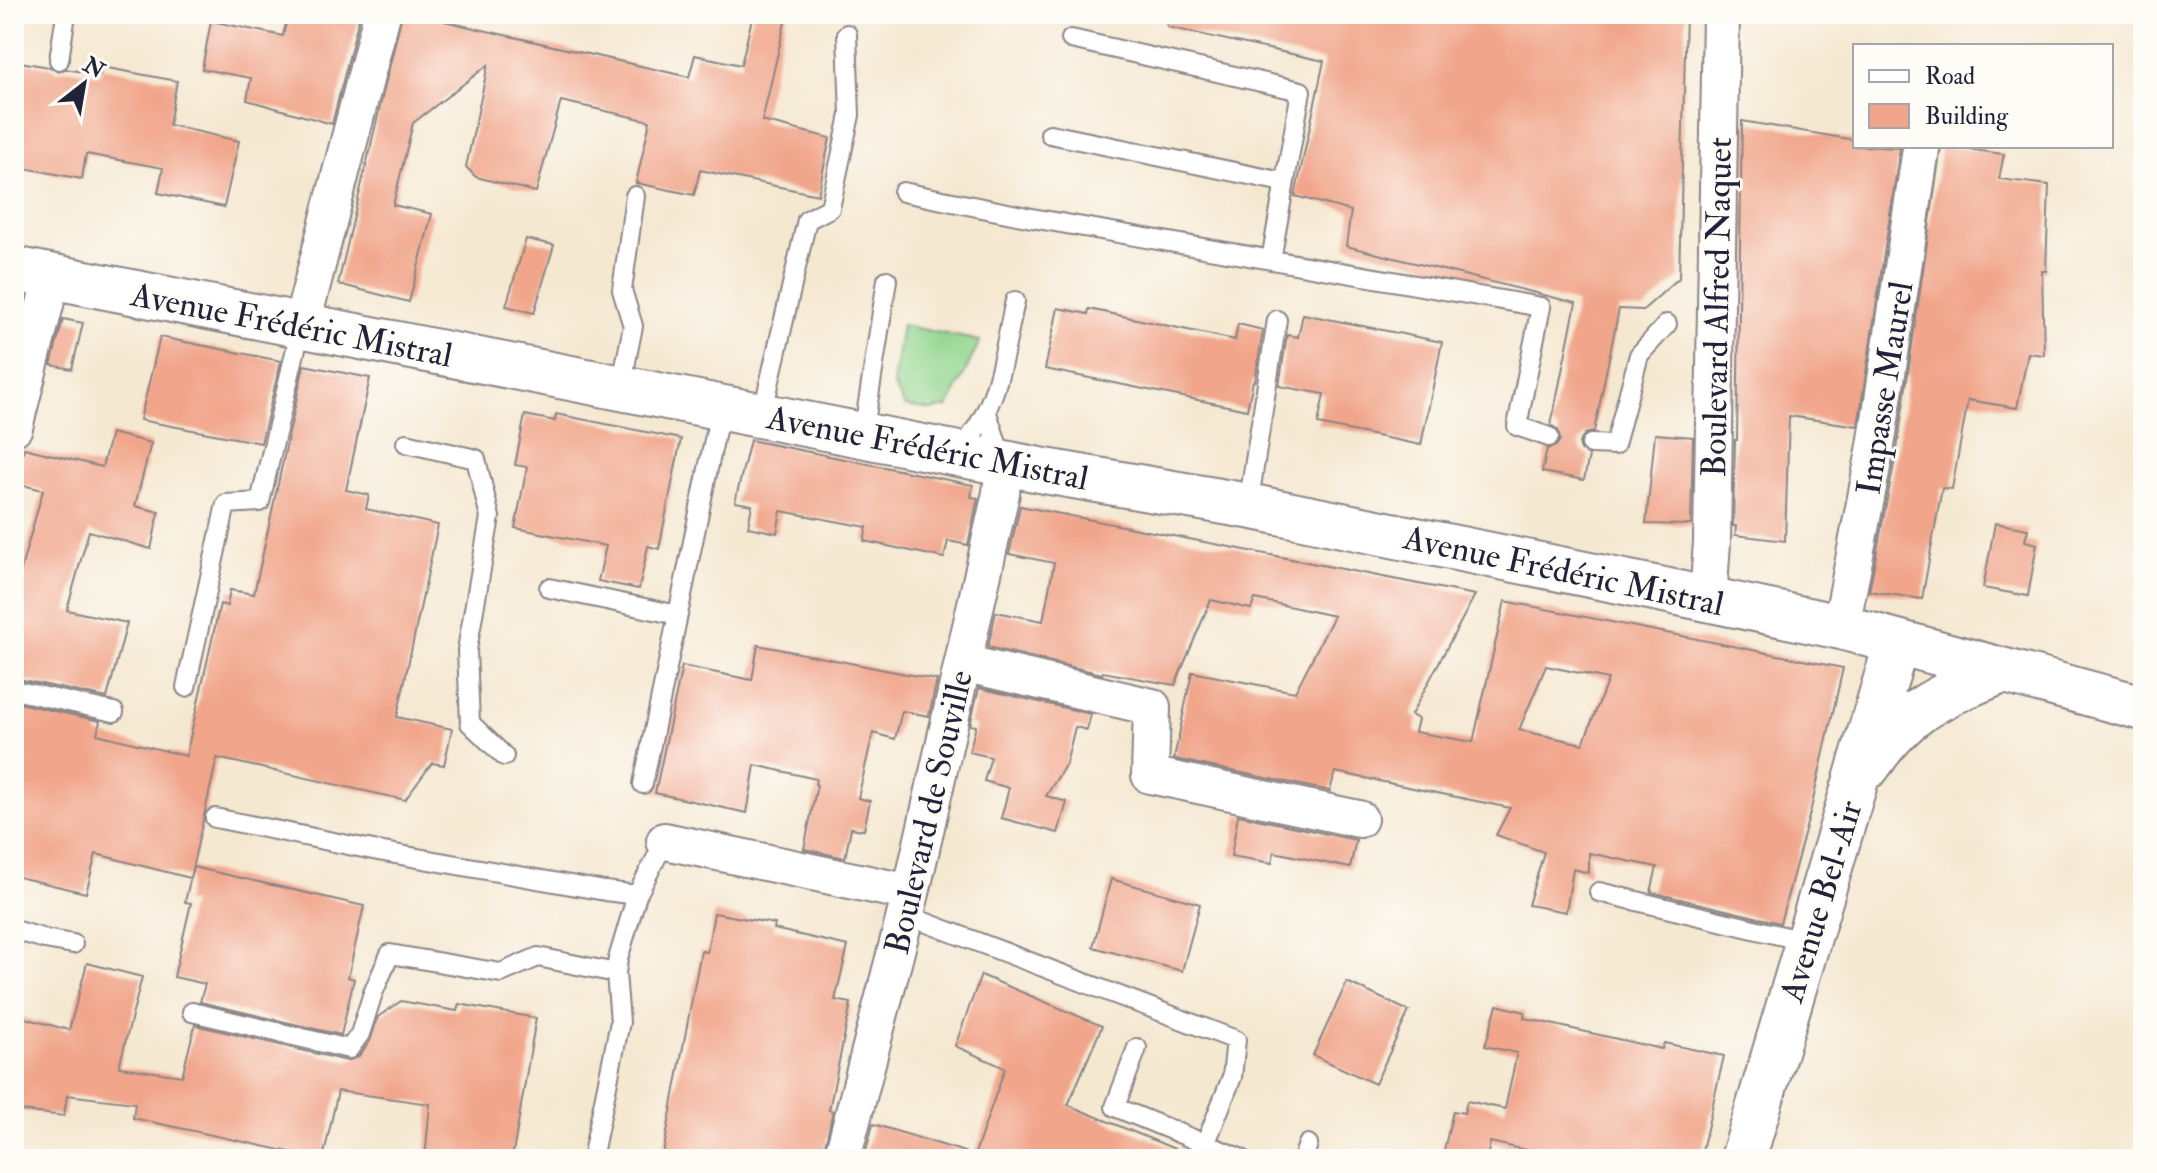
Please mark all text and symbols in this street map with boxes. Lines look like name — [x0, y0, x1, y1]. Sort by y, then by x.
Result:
north arrow — [44, 44, 124, 124]
legend — [1853, 44, 2113, 148]
text: N — [77, 50, 110, 85]
text: Road — [1925, 61, 1975, 92]
text: Building — [1925, 101, 2009, 132]
street label: Boulevard Alfred Naquet — [1693, 137, 1742, 477]
street label: Avenue Frédéric Mistral — [127, 273, 456, 378]
street label: Impasse Maurel — [1847, 278, 1924, 498]
street label: Avenue Frédéric Mistral — [763, 396, 1092, 501]
street label: Avenue Frédéric Mistral — [1399, 516, 1728, 626]
street label: Boulevard de Souville — [876, 666, 983, 958]
street label: Avenue Bel-Air — [1770, 795, 1873, 1008]

